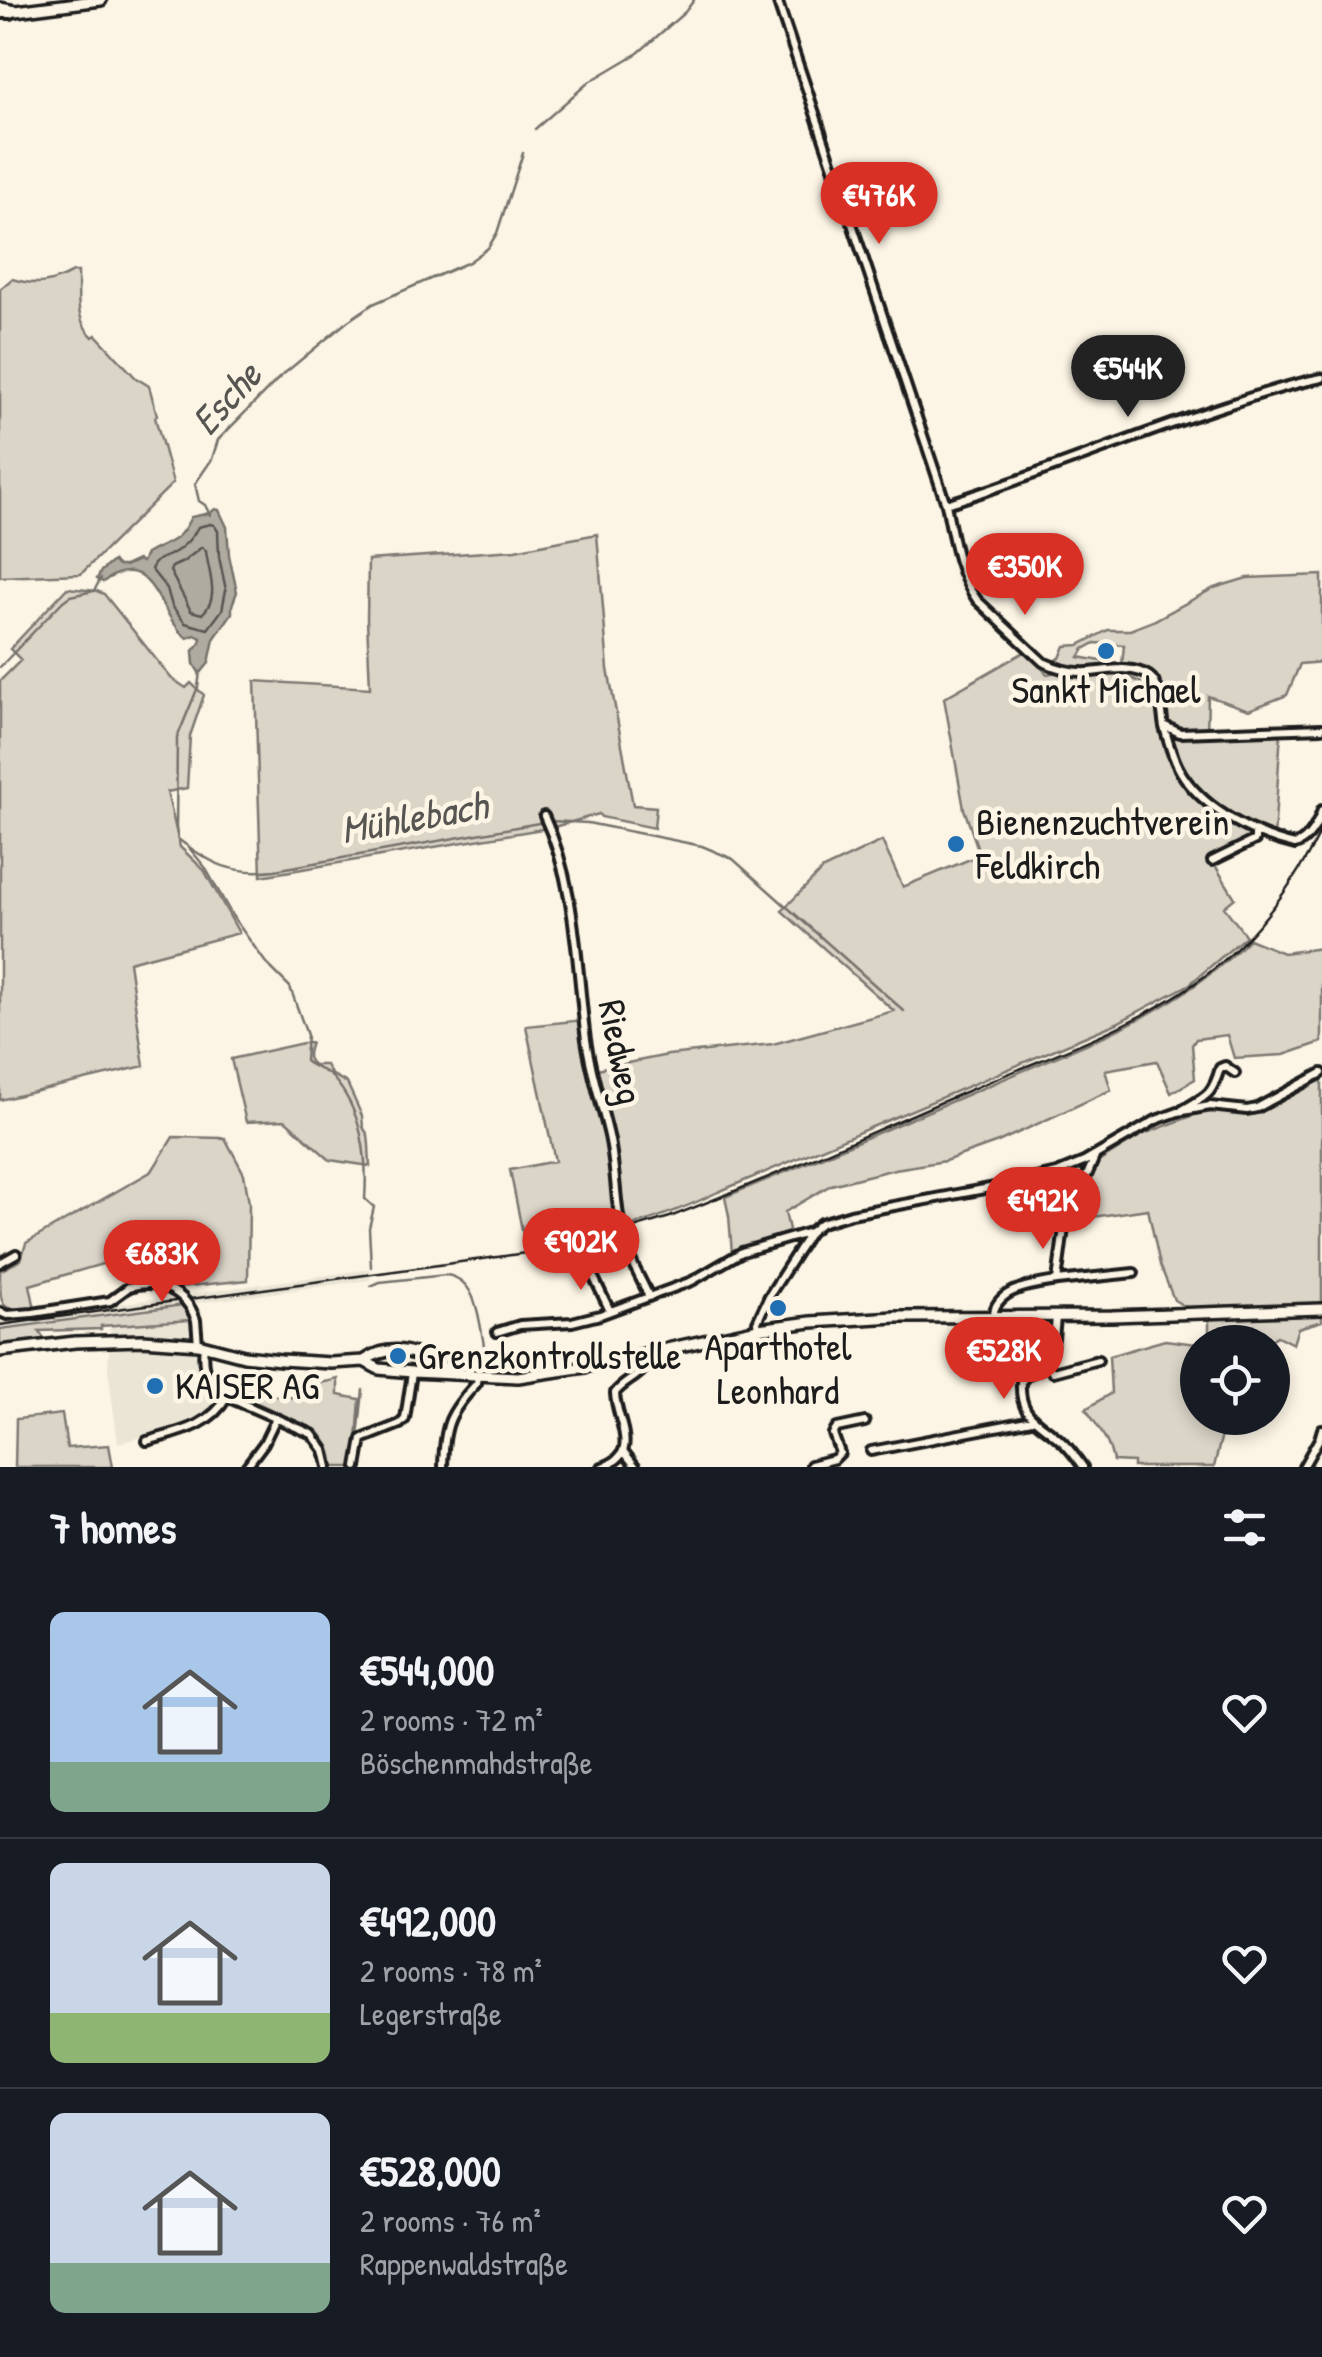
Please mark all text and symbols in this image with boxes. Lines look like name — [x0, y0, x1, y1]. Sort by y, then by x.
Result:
pin: €476K — [809, 162, 949, 247]
text: €476K — [843, 173, 915, 216]
pin: €544K — [1058, 335, 1198, 420]
text: €544K — [1093, 346, 1163, 389]
water label: Esche — [178, 348, 274, 446]
pin: €350K — [955, 533, 1095, 618]
text: €350K — [988, 544, 1062, 587]
marker: Sankt Michael — [1095, 640, 1117, 662]
place label: Sankt Michael — [1011, 663, 1201, 715]
water label: Mühlebach — [336, 776, 493, 855]
place label: Bienenzuchtverein Feldkirch — [975, 795, 1229, 891]
marker: Bienenzuchtverein Feldkirch — [945, 833, 967, 855]
street label: Riedweg — [586, 995, 658, 1108]
pin: €492K — [973, 1167, 1113, 1252]
text: €492K — [1008, 1178, 1078, 1221]
pin: €902K — [511, 1208, 651, 1293]
text: €902K — [544, 1219, 618, 1262]
pin: €683K — [92, 1220, 232, 1305]
text: €683K — [125, 1231, 199, 1274]
marker: Aparthotel Leonhard — [767, 1297, 789, 1319]
pin: €528K — [934, 1317, 1074, 1402]
place label: Aparthotel Leonhard — [705, 1320, 852, 1416]
map controls — [1180, 1325, 1290, 1435]
button: locate — [1180, 1325, 1290, 1435]
text: €528K — [967, 1328, 1041, 1371]
place label: Grenzkontrollstelle — [418, 1329, 681, 1381]
marker: Grenzkontrollstelle — [387, 1345, 409, 1367]
place label: KAISER AG — [175, 1359, 320, 1411]
marker: KAISER AG — [144, 1375, 166, 1397]
text: 7 homes — [50, 1499, 176, 1556]
icon: filters — [1217, 1500, 1272, 1555]
text: €544,000 — [360, 1641, 494, 1698]
icon: home — [130, 1652, 250, 1772]
icon: heart — [1217, 1685, 1272, 1740]
text: 2 rooms · 72 m² — [360, 1698, 543, 1741]
text: Böschenmahdstraße — [360, 1741, 593, 1784]
text: €492,000 — [360, 1892, 496, 1949]
icon: home — [130, 1903, 250, 2023]
icon: heart — [1217, 1936, 1272, 1991]
text: 2 rooms · 78 m² — [360, 1949, 542, 1992]
text: Legerstraße — [360, 1992, 502, 2035]
text: €528,000 — [360, 2142, 501, 2199]
icon: home — [130, 2153, 250, 2273]
icon: heart — [1217, 2186, 1272, 2241]
text: 2 rooms · 76 m² — [360, 2199, 541, 2242]
text: Rappenwaldstraße — [360, 2242, 568, 2285]

